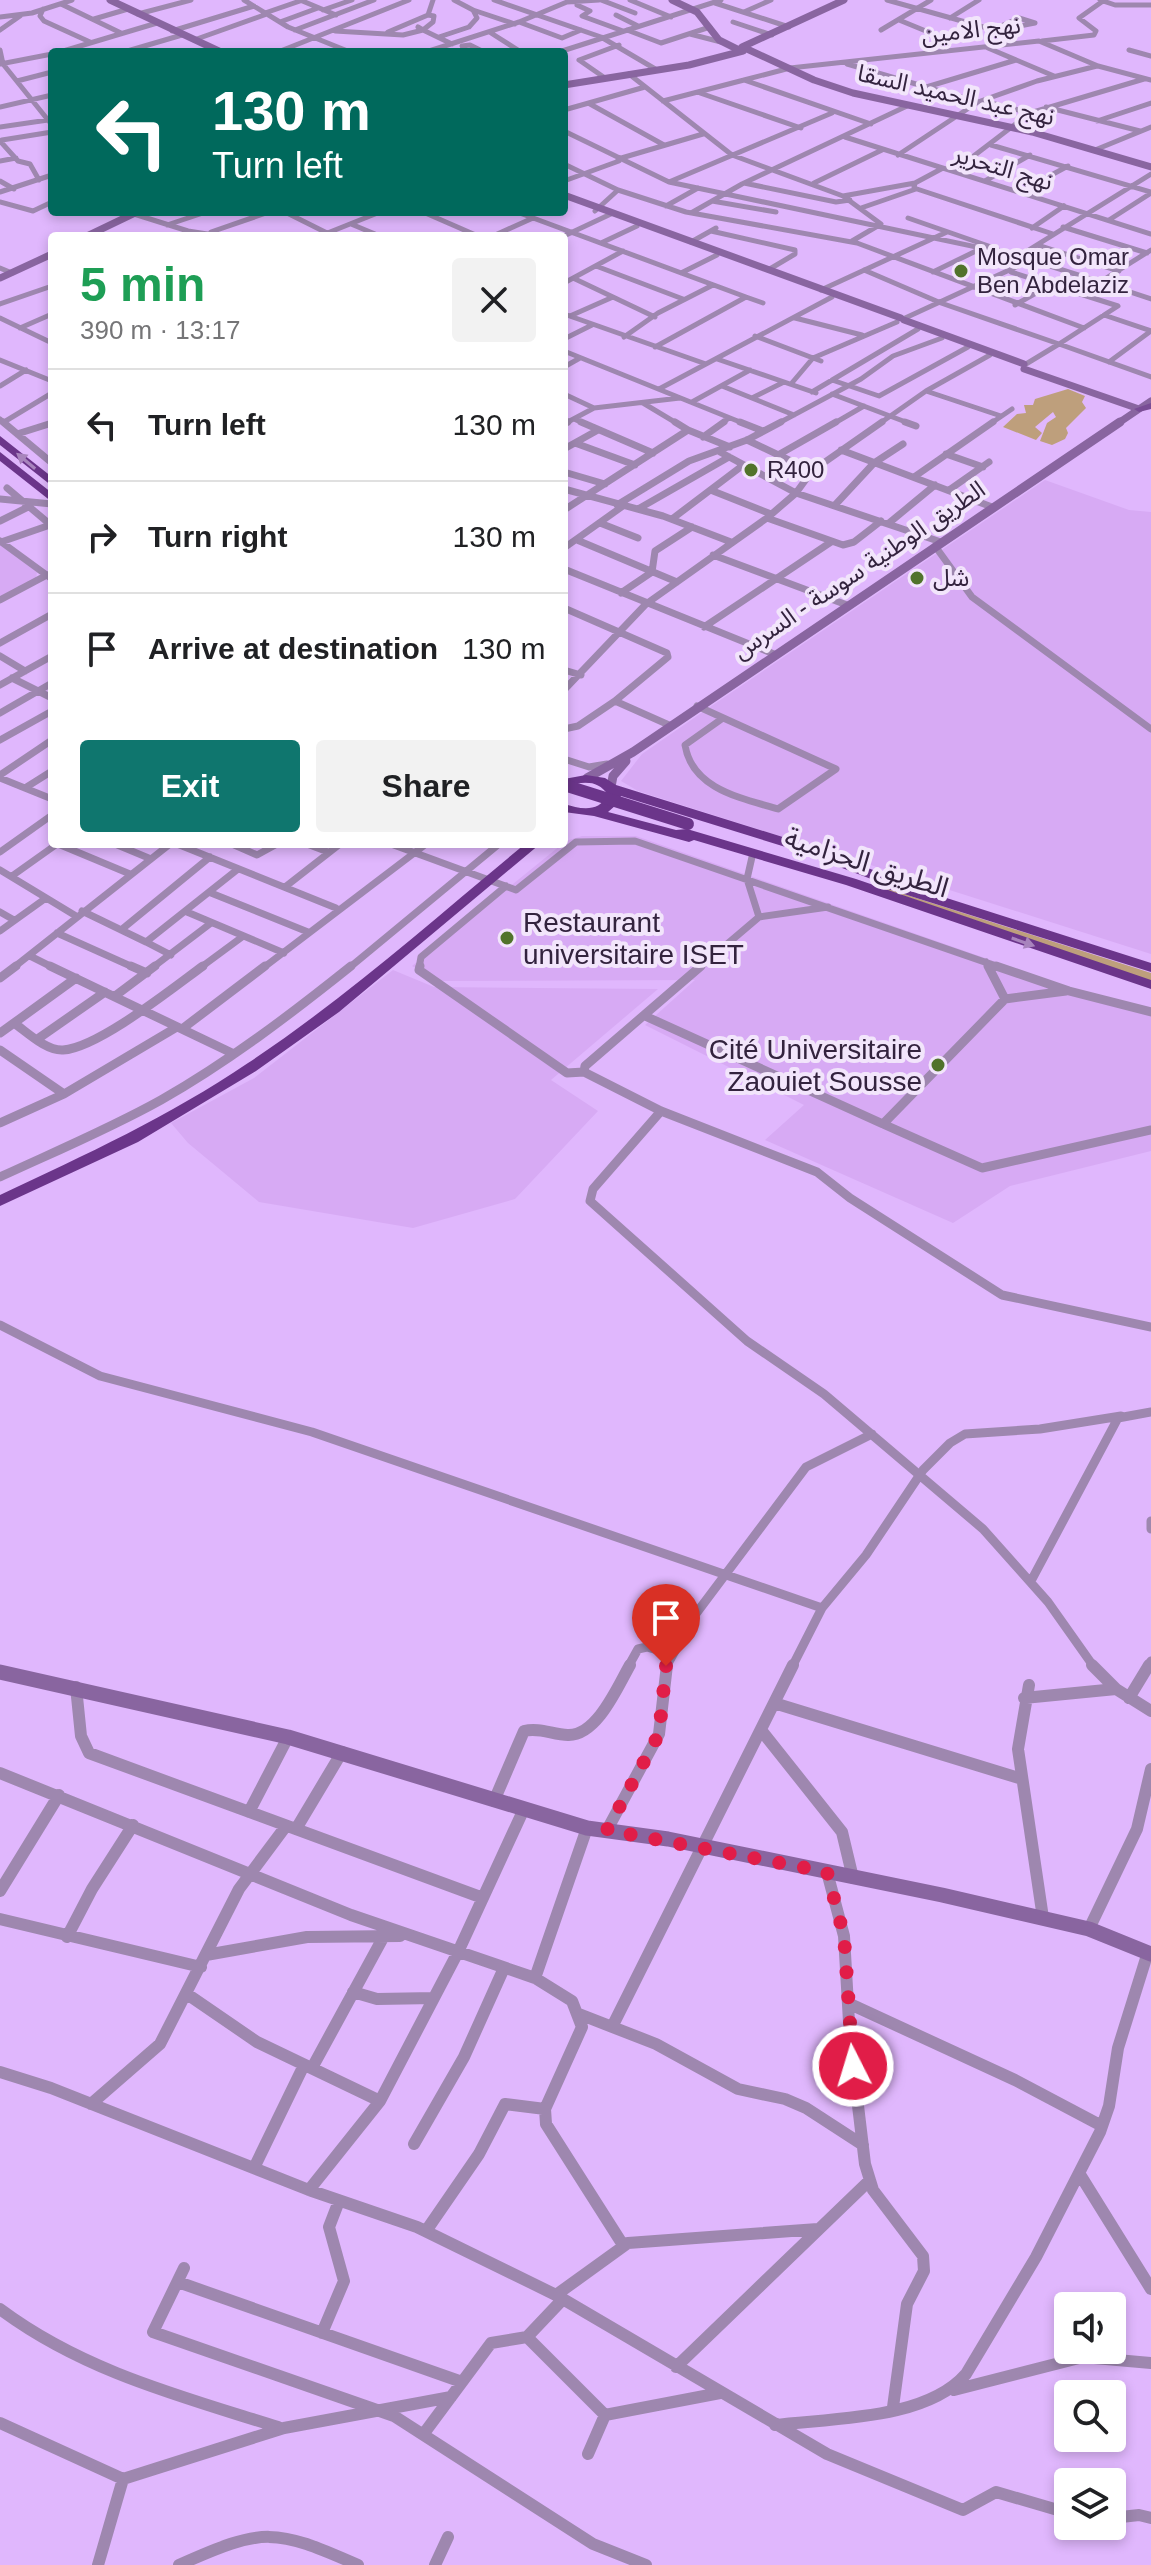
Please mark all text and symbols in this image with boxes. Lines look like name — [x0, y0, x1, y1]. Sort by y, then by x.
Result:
street label: نهج الامين — [920, 11, 1022, 52]
street label: نهج عبد الحميد السقا — [854, 59, 1057, 134]
text: 130 m — [212, 79, 371, 142]
icon: left — [80, 80, 184, 184]
street label: نهج التحرير — [948, 139, 1056, 199]
text: Turn left — [212, 145, 343, 186]
place label: Mosque Omar Ben Abdelaziz — [977, 243, 1129, 298]
text: 5 min — [80, 258, 205, 311]
button: close — [452, 258, 536, 342]
marker: Mosque Omar Ben Abdelaziz — [952, 262, 970, 280]
text: 390 m · 13:17 — [80, 315, 240, 345]
icon: left — [80, 403, 124, 447]
text: Turn left — [148, 408, 266, 441]
text: 130 m — [453, 408, 536, 441]
one-way arrow — [16, 453, 36, 470]
place label: R400 — [767, 456, 824, 483]
marker: R400 — [742, 461, 760, 479]
street label: الطريق الوطنية سوسة - السرس — [728, 475, 991, 666]
icon: right — [80, 515, 124, 559]
text: Turn right — [148, 520, 287, 553]
text: 130 m — [453, 520, 536, 553]
place label: شل — [933, 564, 969, 591]
marker: شل — [908, 569, 926, 587]
icon: arrive — [80, 627, 124, 671]
text: Arrive at destination — [148, 632, 438, 665]
text: 130 m — [462, 632, 545, 665]
button: Exit — [80, 740, 300, 832]
button: Share — [316, 740, 536, 832]
street label: الطريق الحزامية — [780, 821, 953, 905]
place label: Restaurant universitaire ISET — [523, 907, 744, 970]
marker: Restaurant universitaire ISET — [498, 929, 516, 947]
one-way arrow — [1011, 936, 1035, 948]
place label: Cité Universitaire Zaouiet Sousse — [709, 1034, 922, 1097]
marker: Cité Universitaire Zaouiet Sousse — [929, 1056, 947, 1074]
pin — [632, 1584, 700, 1666]
icon: arrive — [644, 1596, 688, 1640]
position arrow — [811, 2024, 895, 2108]
map controls — [1054, 2292, 1126, 2540]
button: sound — [1054, 2292, 1126, 2364]
button: search — [1054, 2380, 1126, 2452]
button: layers — [1054, 2468, 1126, 2540]

